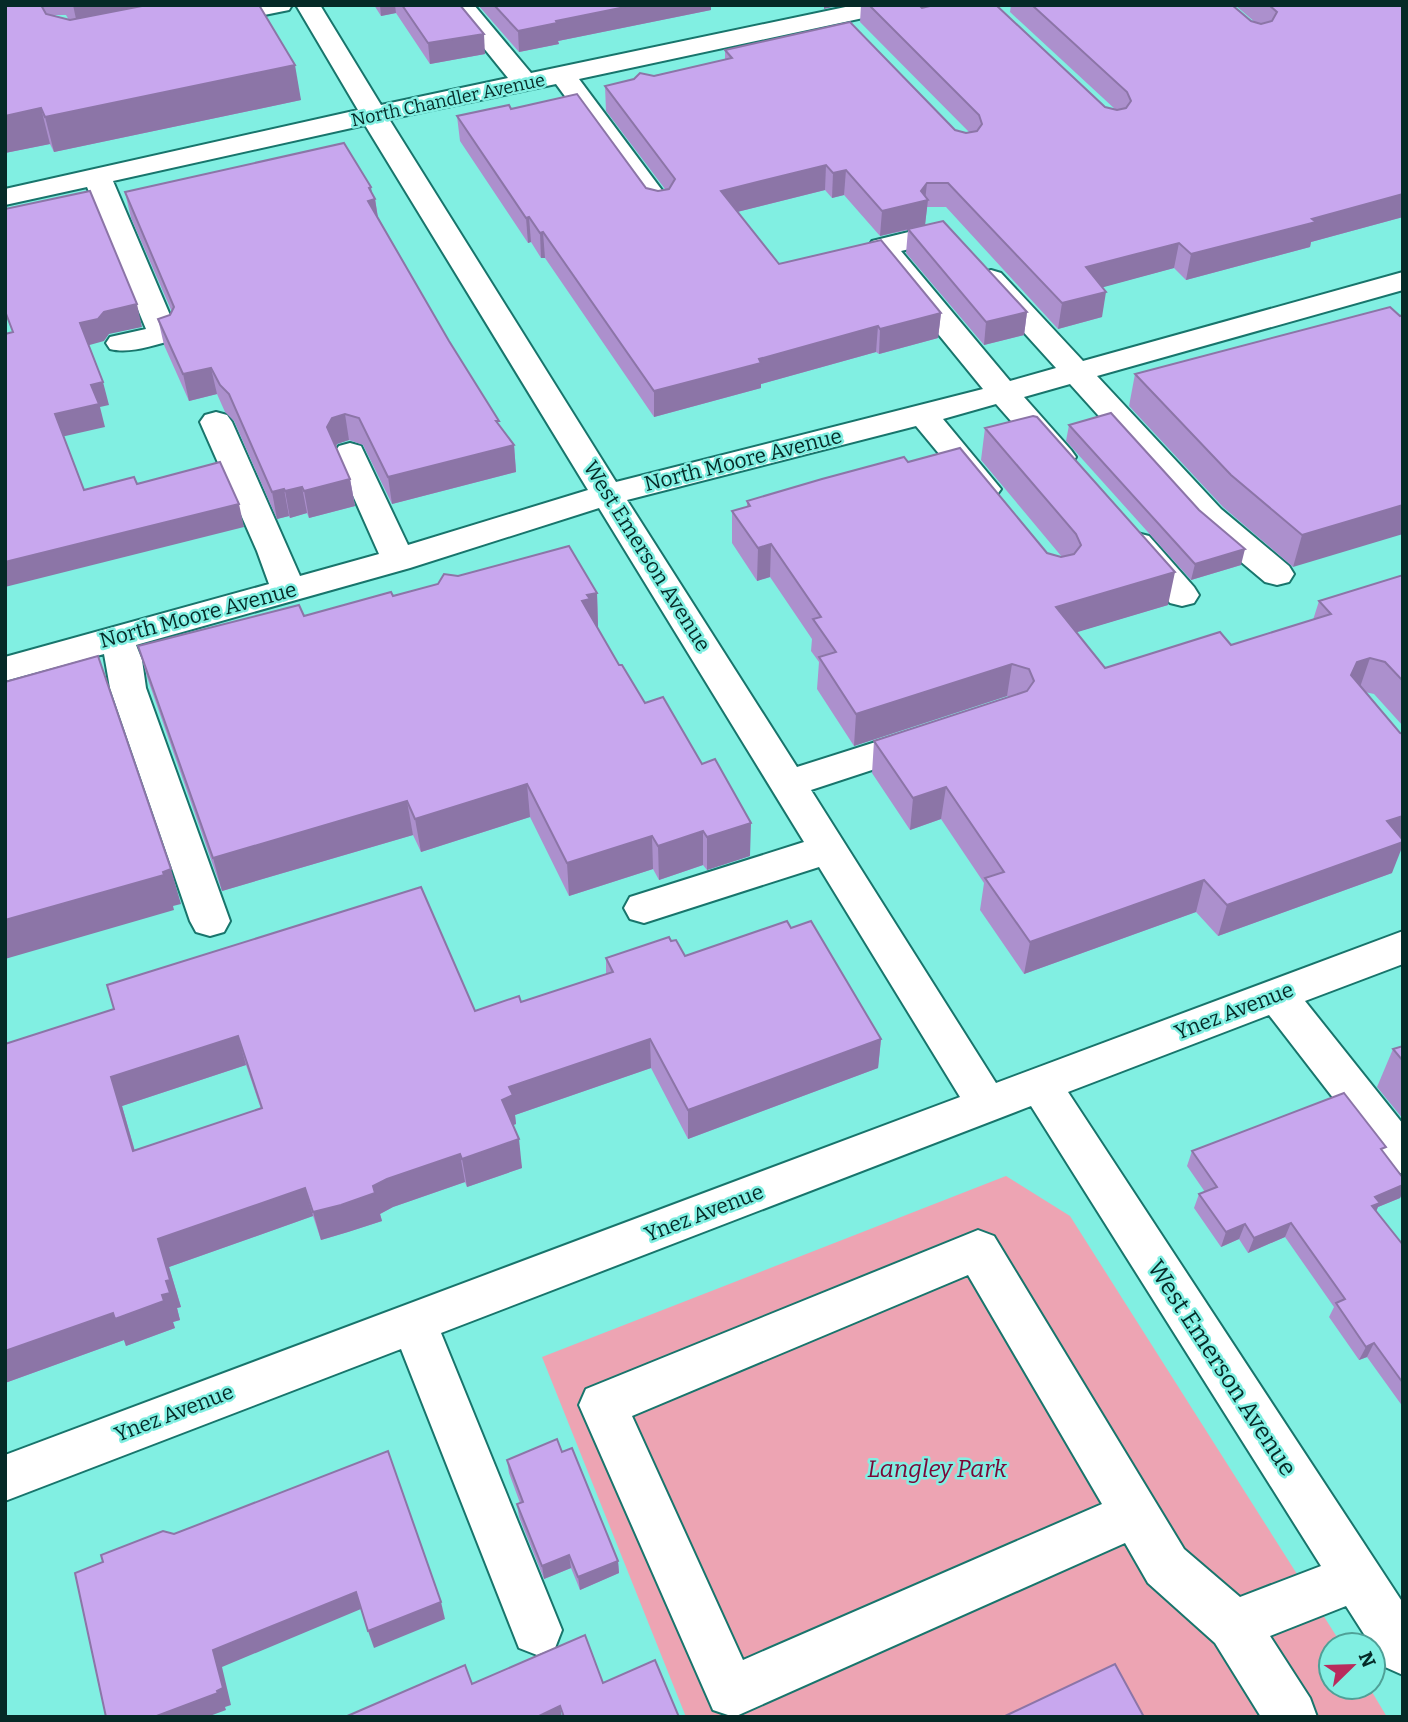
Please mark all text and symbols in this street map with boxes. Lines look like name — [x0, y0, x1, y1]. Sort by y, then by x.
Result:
street label: North Chandler Avenue — [349, 69, 547, 131]
street label: North Moore Avenue — [641, 423, 845, 497]
street label: West Emerson Avenue — [578, 456, 716, 656]
street label: North Moore Avenue — [97, 576, 299, 654]
street label: Ynez Avenue — [1171, 976, 1297, 1046]
street label: Ynez Avenue — [641, 1178, 767, 1248]
street label: West Emerson Avenue — [1142, 1255, 1302, 1481]
street label: Ynez Avenue — [111, 1378, 237, 1448]
park label: Langley Park — [867, 1455, 1008, 1483]
north arrow — [1317, 1631, 1387, 1701]
text: N — [1354, 1648, 1381, 1671]

